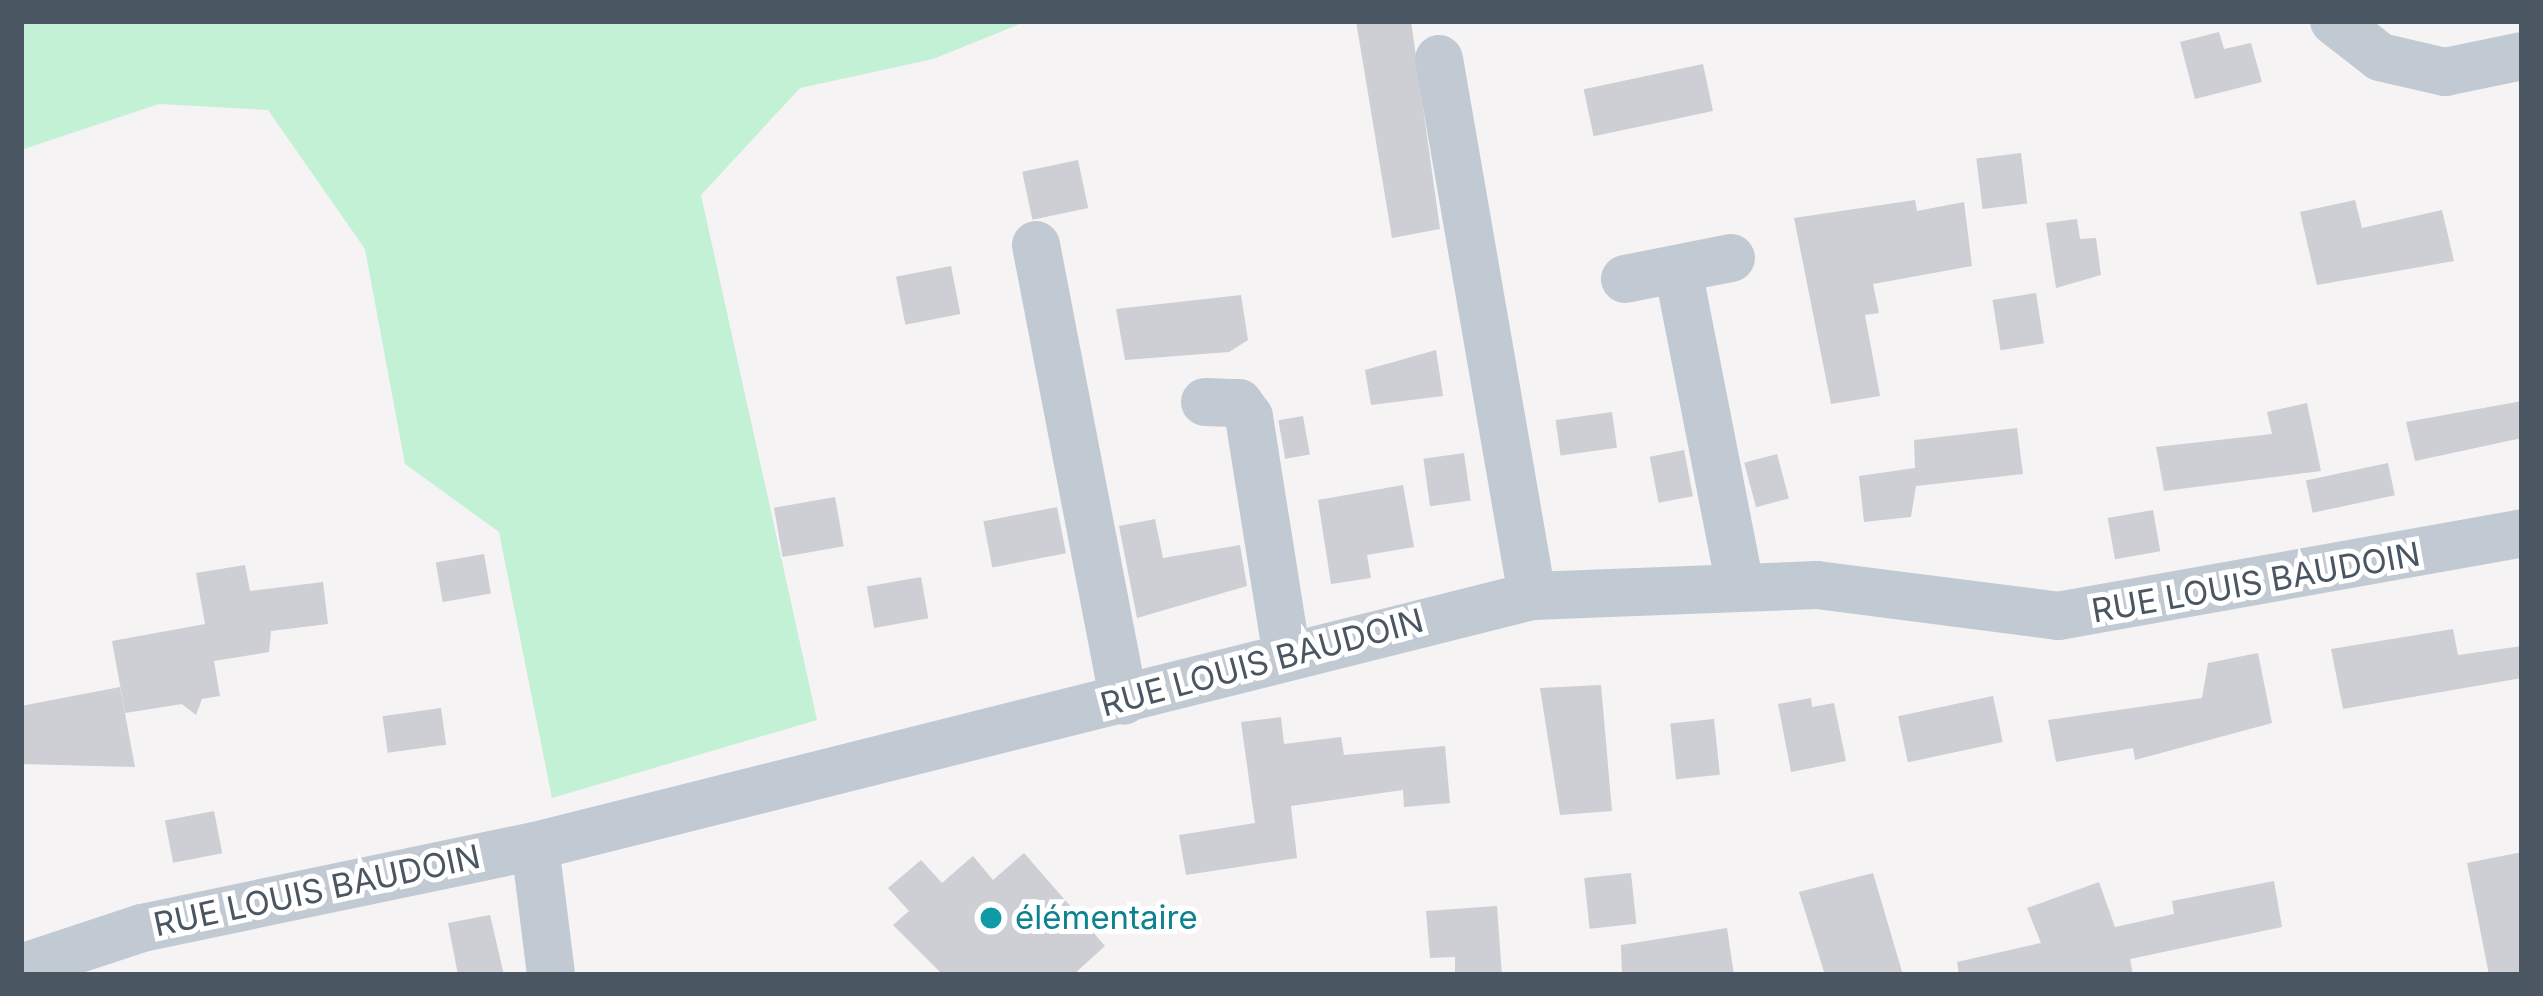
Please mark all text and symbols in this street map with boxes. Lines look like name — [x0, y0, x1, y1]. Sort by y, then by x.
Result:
street label: RUE LOUIS BAUDOIN — [2089, 535, 2423, 631]
street label: RUE LOUIS BAUDOIN — [1096, 601, 1428, 725]
street label: RUE LOUIS BAUDOIN — [150, 837, 484, 945]
place label: élémentaire — [1015, 898, 1198, 938]
marker: élémentaire — [978, 905, 1004, 931]

